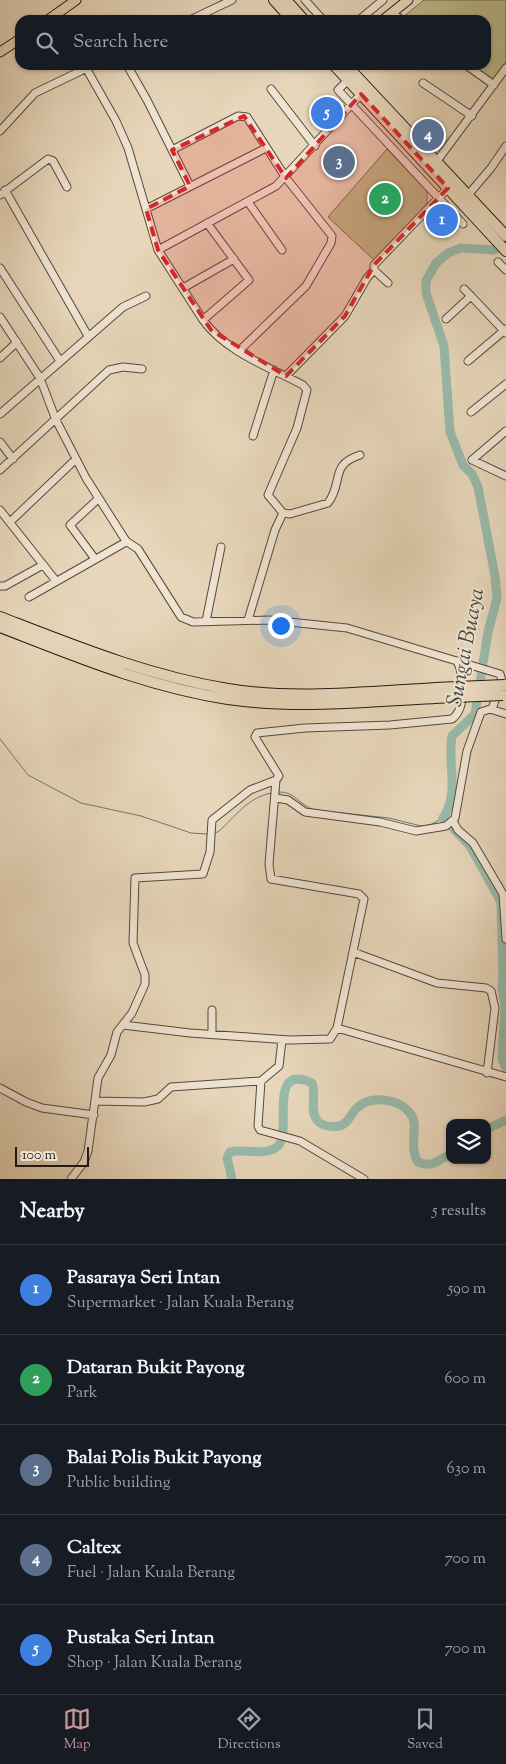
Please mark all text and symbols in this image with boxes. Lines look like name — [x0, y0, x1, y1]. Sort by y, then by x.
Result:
search box — [15, 15, 491, 70]
icon: search — [33, 29, 61, 57]
text: Search here — [73, 29, 168, 56]
pin: 5 — [311, 94, 343, 132]
pin: 4 — [412, 116, 444, 154]
pin: 3 — [323, 143, 355, 181]
pin: 2 — [369, 180, 401, 218]
pin: 1 — [426, 201, 458, 239]
water label: Sungai Buaya — [440, 585, 494, 710]
your location — [268, 613, 294, 639]
map controls — [446, 1119, 491, 1164]
button: layers — [446, 1119, 491, 1164]
scale bar — [15, 1144, 89, 1167]
text: 100 m — [22, 1146, 56, 1166]
text: Nearby — [20, 1197, 85, 1227]
text: 5 results — [432, 1200, 486, 1223]
text: Pasaraya Seri Intan — [67, 1265, 221, 1292]
text: 1 — [33, 1278, 39, 1301]
text: 590 m — [448, 1278, 486, 1301]
text: Supermarket · Jalan Kuala Berang — [67, 1292, 294, 1315]
text: Dataran Bukit Payong — [67, 1355, 245, 1382]
text: 2 — [32, 1368, 40, 1391]
text: 600 m — [444, 1368, 486, 1391]
text: Park — [67, 1382, 98, 1405]
text: Balai Polis Bukit Payong — [67, 1445, 262, 1472]
text: 3 — [33, 1458, 39, 1481]
text: 630 m — [447, 1458, 486, 1481]
text: Public building — [67, 1472, 171, 1495]
text: Caltex — [67, 1535, 122, 1562]
text: 4 — [32, 1548, 40, 1571]
text: 700 m — [445, 1548, 486, 1571]
text: Fuel · Jalan Kuala Berang — [67, 1562, 235, 1585]
text: Pustaka Seri Intan — [67, 1625, 215, 1652]
text: 5 — [33, 1638, 39, 1661]
text: 700 m — [445, 1638, 486, 1661]
text: Shop · Jalan Kuala Berang — [67, 1652, 242, 1675]
tab: Map — [63, 1705, 91, 1755]
tab: Directions — [217, 1705, 281, 1755]
tab: Saved — [407, 1705, 443, 1755]

